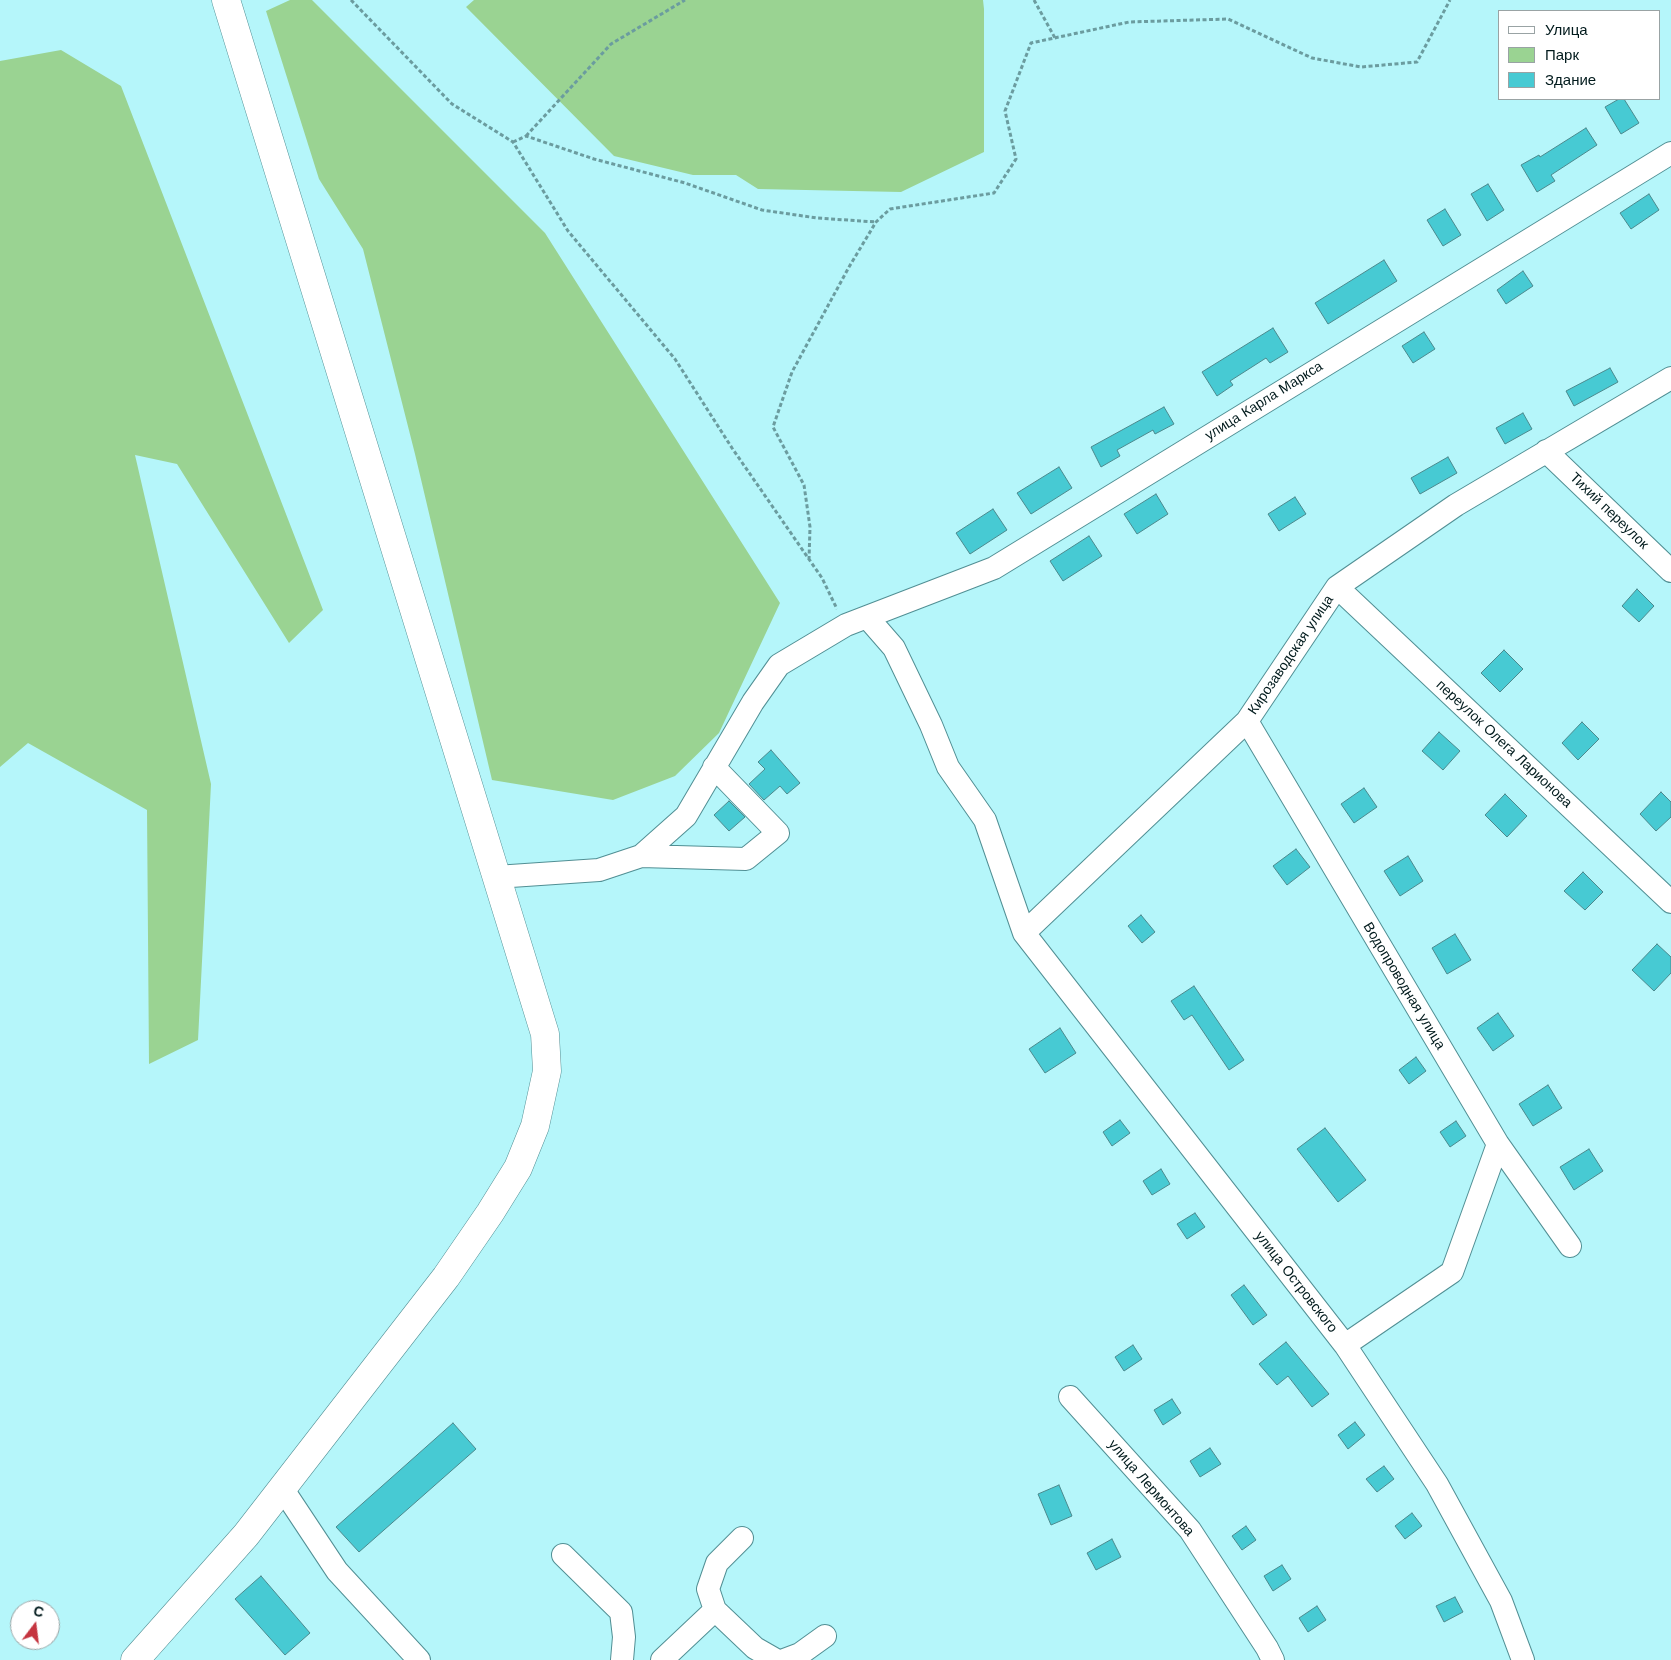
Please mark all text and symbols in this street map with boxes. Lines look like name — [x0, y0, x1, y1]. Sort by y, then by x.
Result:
legend — [1498, 10, 1661, 100]
text: Улица — [1545, 21, 1588, 39]
text: Парк — [1545, 46, 1579, 64]
text: Здание — [1545, 71, 1596, 89]
street label: улица Карла Маркса — [1202, 358, 1326, 444]
street label: Тихий переулок — [1566, 469, 1652, 553]
street label: Кирозаводская улица — [1245, 592, 1337, 718]
street label: переулок Олега Ларионова — [1433, 677, 1575, 811]
street label: Водопроводная улица — [1359, 919, 1449, 1053]
street label: улица Островского — [1251, 1228, 1341, 1336]
street label: улица Лермонтова — [1105, 1436, 1197, 1540]
north arrow — [10, 1600, 60, 1650]
text: С — [32, 1602, 46, 1621]

